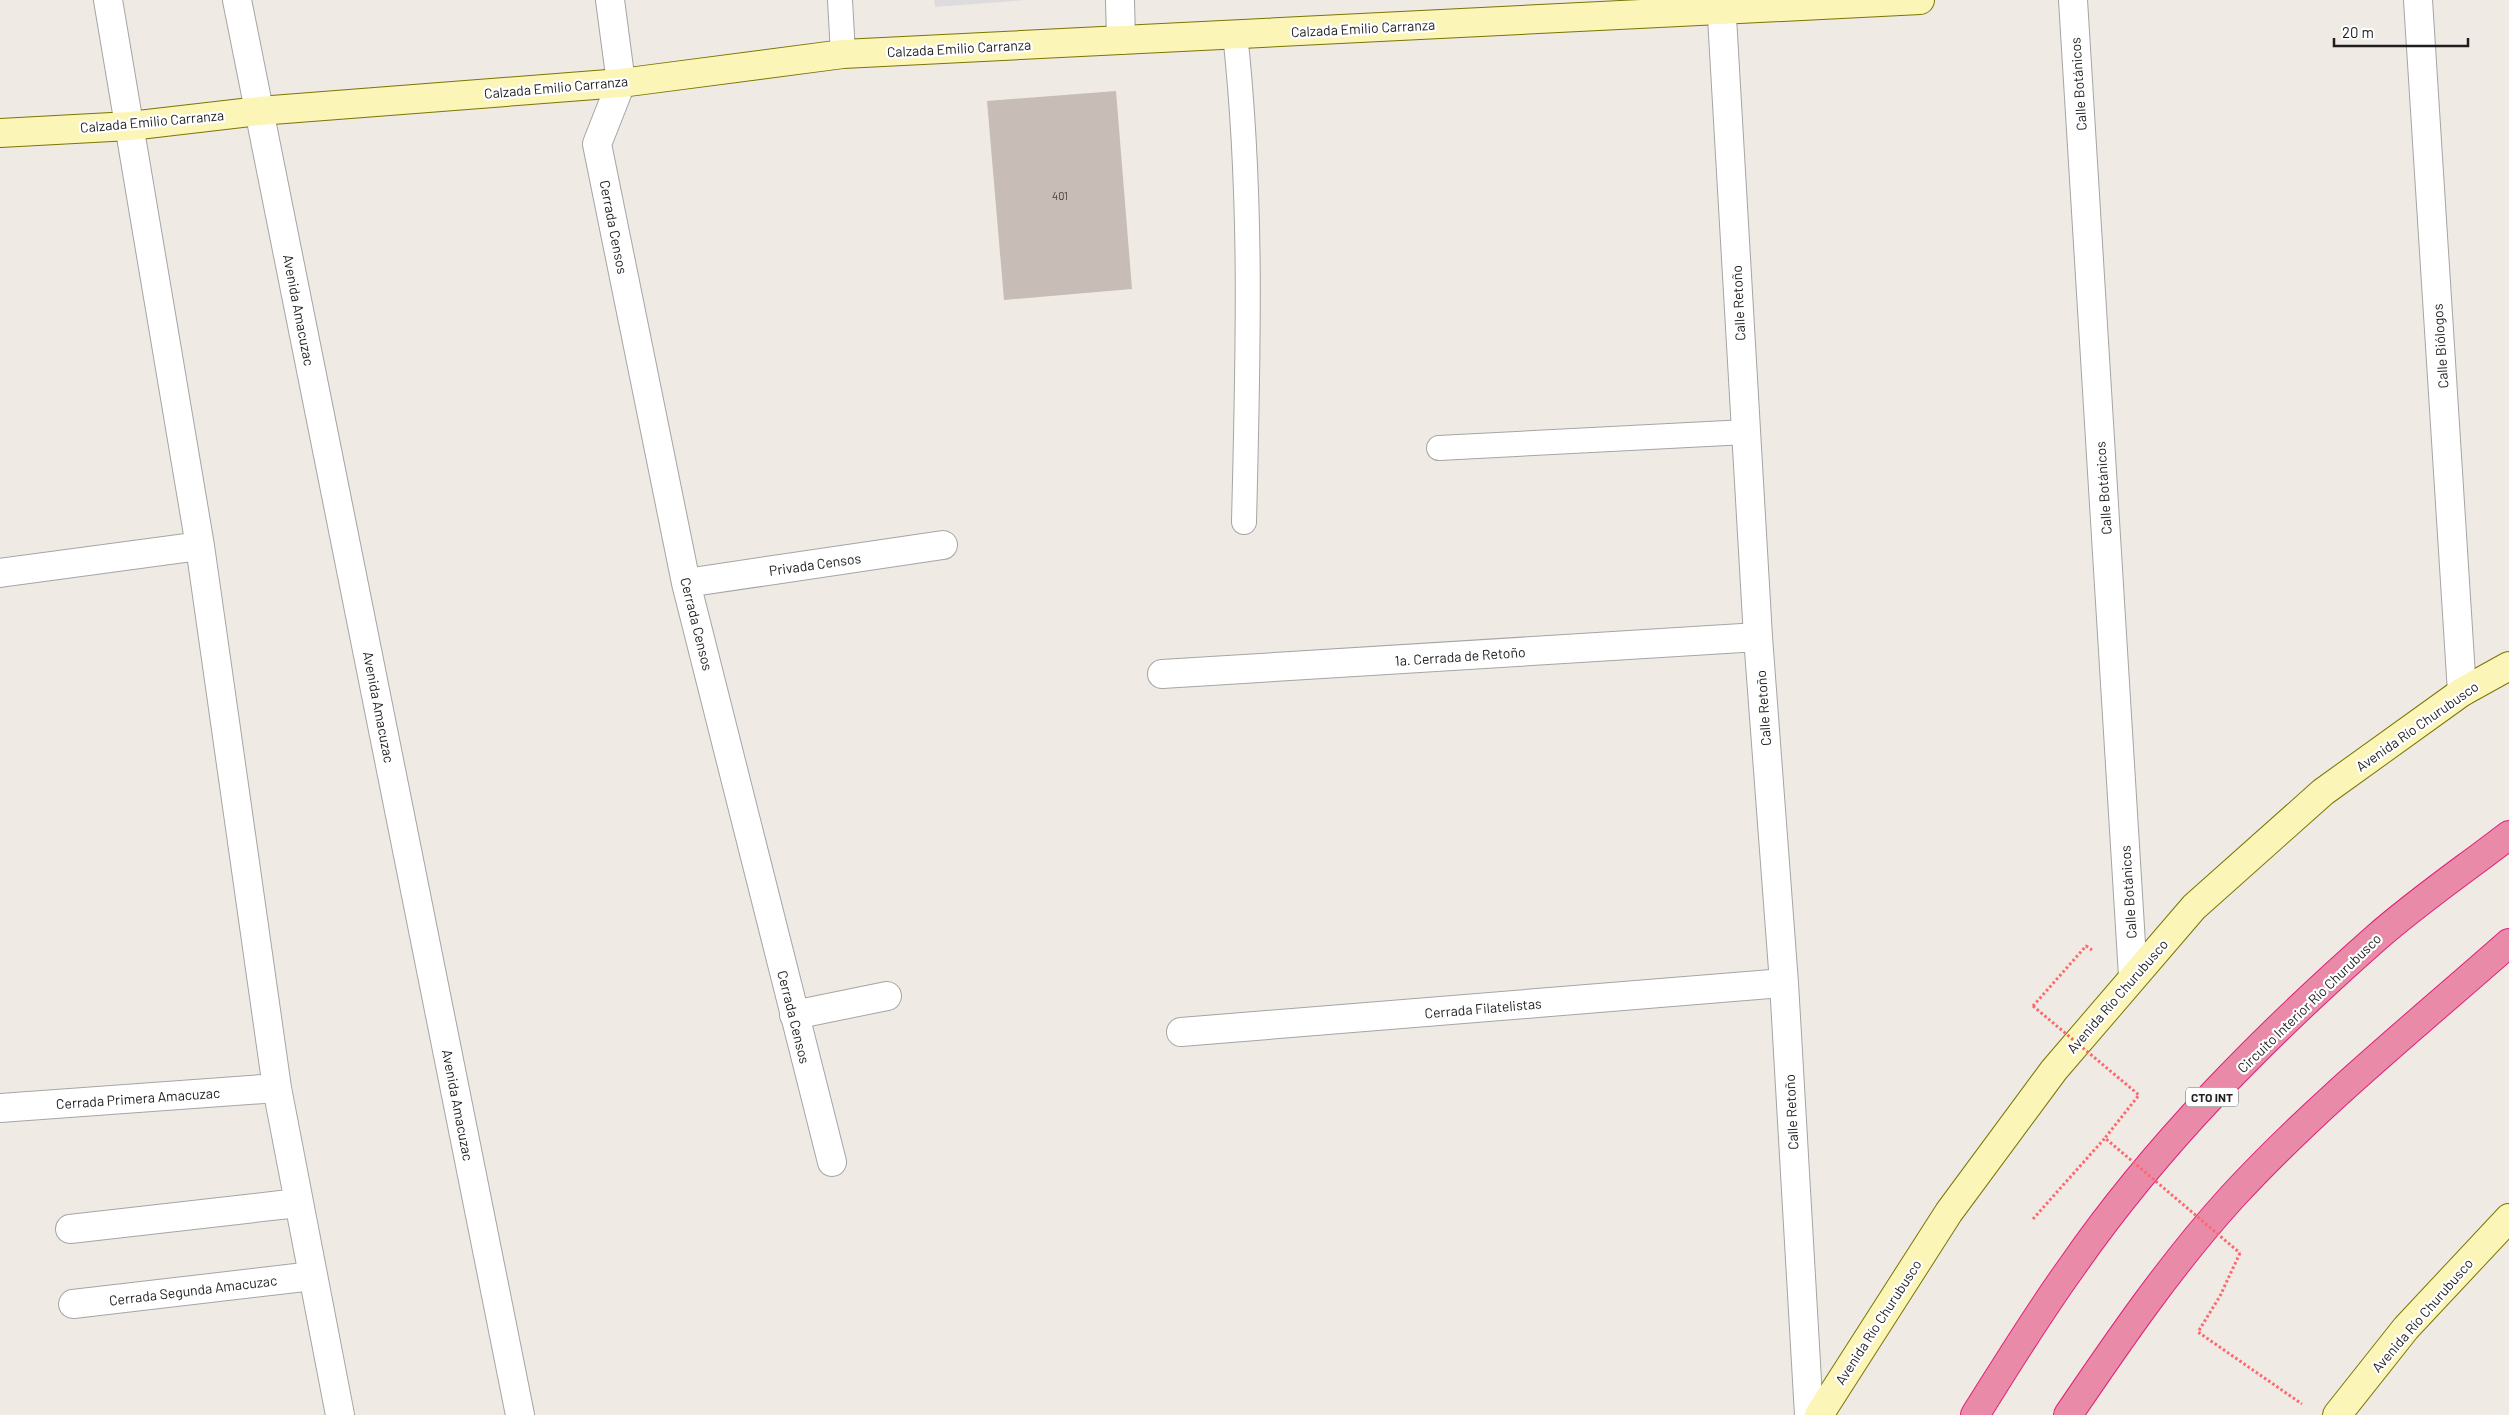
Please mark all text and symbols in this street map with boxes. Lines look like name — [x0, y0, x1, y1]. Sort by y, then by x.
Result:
scale bar — [2334, 15, 2468, 47]
street label: Calzada Emilio Carranza — [1290, 16, 1436, 40]
text: 20 m — [2342, 23, 2374, 41]
street label: Calzada Emilio Carranza — [886, 36, 1032, 60]
street label: Calle Botánicos — [2066, 36, 2090, 131]
street label: Calzada Emilio Carranza — [483, 72, 629, 102]
street label: Calzada Emilio Carranza — [79, 106, 225, 136]
street label: Cerrada Censos — [597, 179, 632, 276]
house number: 401 — [1052, 189, 1068, 202]
street label: Avenida Amacuzac — [280, 253, 318, 367]
street label: Calle Retoño — [1728, 265, 1748, 341]
street label: Calle Biólogos — [2429, 303, 2451, 389]
street label: Calle Botánicos — [2091, 440, 2115, 535]
street label: Privada Censos — [768, 549, 862, 579]
street label: Cerrada Censos — [677, 576, 717, 673]
street label: 1a. Cerrada de Retoño — [1394, 643, 1526, 669]
street label: Avenida Amacuzac — [360, 650, 398, 764]
street label: Calle Retoño — [1752, 670, 1774, 746]
street label: Avenida Río Churubusco — [2353, 677, 2481, 775]
street label: Calle Botánicos — [2116, 844, 2140, 939]
street label: Circuito Interior Río Churubusco — [2234, 930, 2384, 1076]
street label: Avenida Río Churubusco — [2063, 935, 2171, 1057]
street label: Cerrada Censos — [774, 969, 814, 1066]
street label: Cerrada Filatelistas — [1424, 994, 1543, 1022]
street label: Avenida Amacuzac — [439, 1048, 477, 1162]
street label: Calle Retoño — [1781, 1074, 1801, 1150]
street label: Cerrada Primera Amacuzac — [55, 1084, 221, 1112]
road number: CTO INT — [2186, 1088, 2238, 1106]
street label: Avenida Río Churubusco — [2368, 1254, 2476, 1376]
street label: Avenida Río Churubusco — [1831, 1256, 1925, 1388]
street label: Cerrada Segunda Amacuzac — [108, 1271, 278, 1309]

